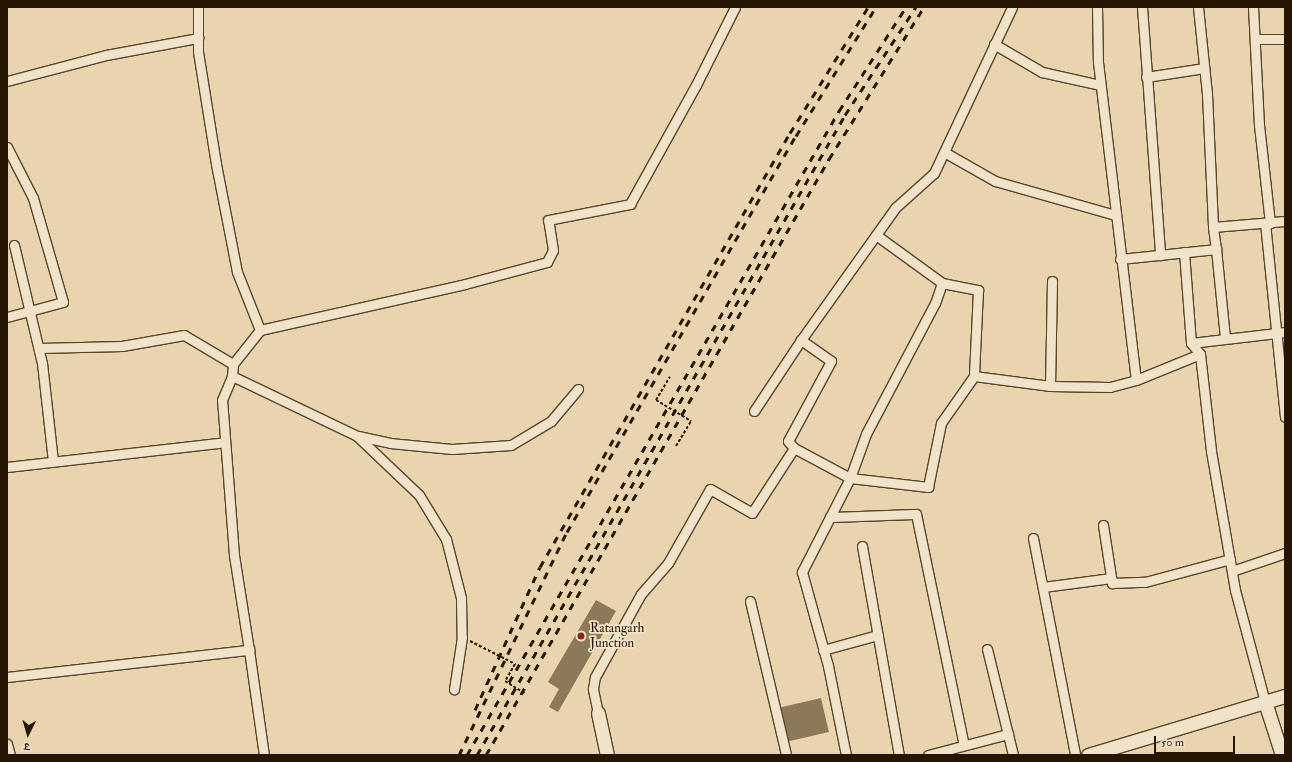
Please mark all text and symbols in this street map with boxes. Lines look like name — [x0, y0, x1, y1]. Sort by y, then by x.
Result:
place label: Ratangarh Junction — [590, 621, 644, 652]
marker: Ratangarh Junction — [575, 630, 587, 642]
north arrow — [8, 714, 48, 754]
scale bar — [1156, 728, 1237, 754]
text: 50 m — [1161, 735, 1184, 750]
text: उ — [24, 740, 30, 753]

